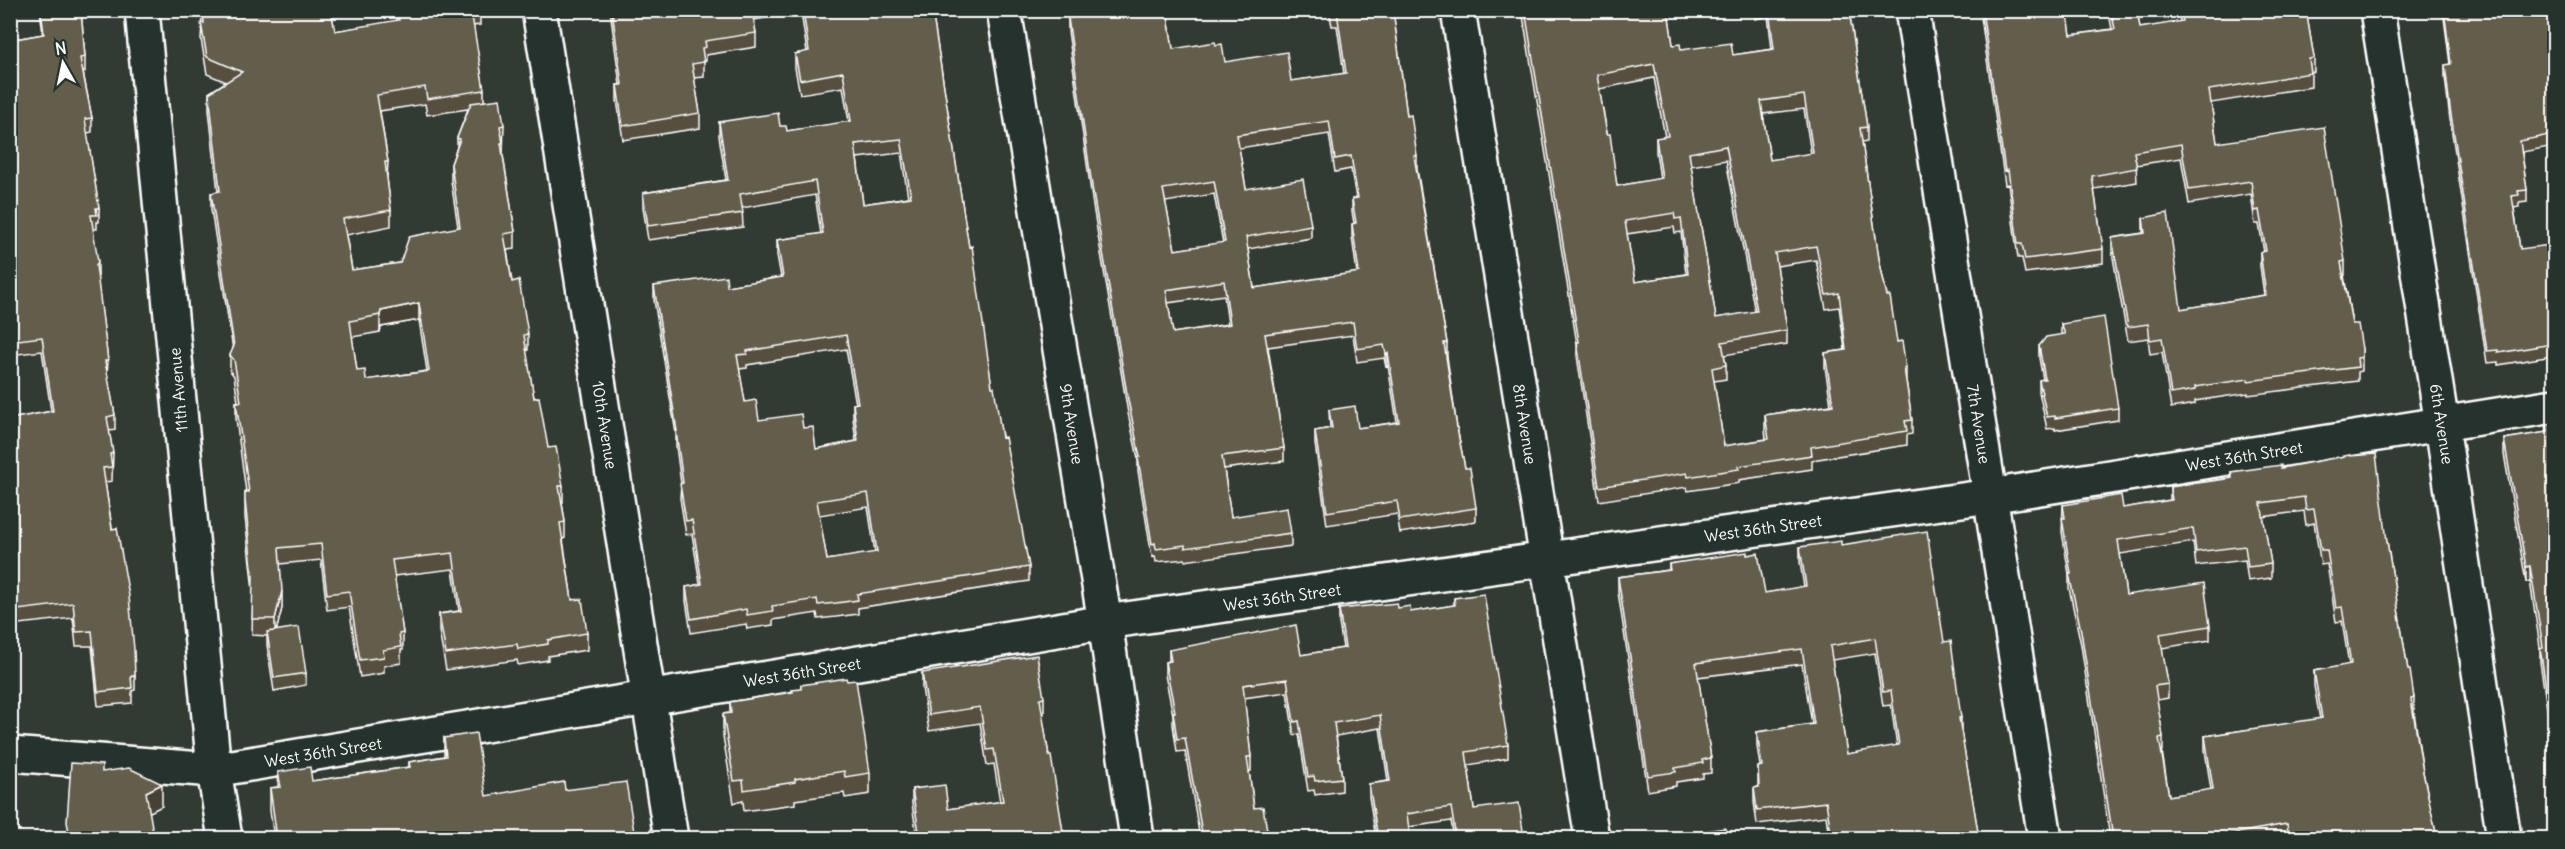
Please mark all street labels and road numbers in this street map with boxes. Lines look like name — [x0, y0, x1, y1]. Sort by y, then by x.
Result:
street label: 11th Avenue — [164, 347, 192, 433]
street label: 10th Avenue — [588, 380, 622, 470]
street label: 9th Avenue — [1056, 382, 1088, 466]
street label: 8th Avenue — [1509, 382, 1541, 466]
street label: 6th Avenue — [2426, 382, 2458, 466]
street label: 7th Avenue — [1963, 383, 1995, 465]
street label: West 36th Street — [2184, 437, 2305, 475]
street label: West 36th Street — [1703, 510, 1824, 546]
street label: West 36th Street — [1222, 579, 1343, 615]
street label: West 36th Street — [742, 653, 863, 691]
street label: West 36th Street — [263, 733, 384, 771]

